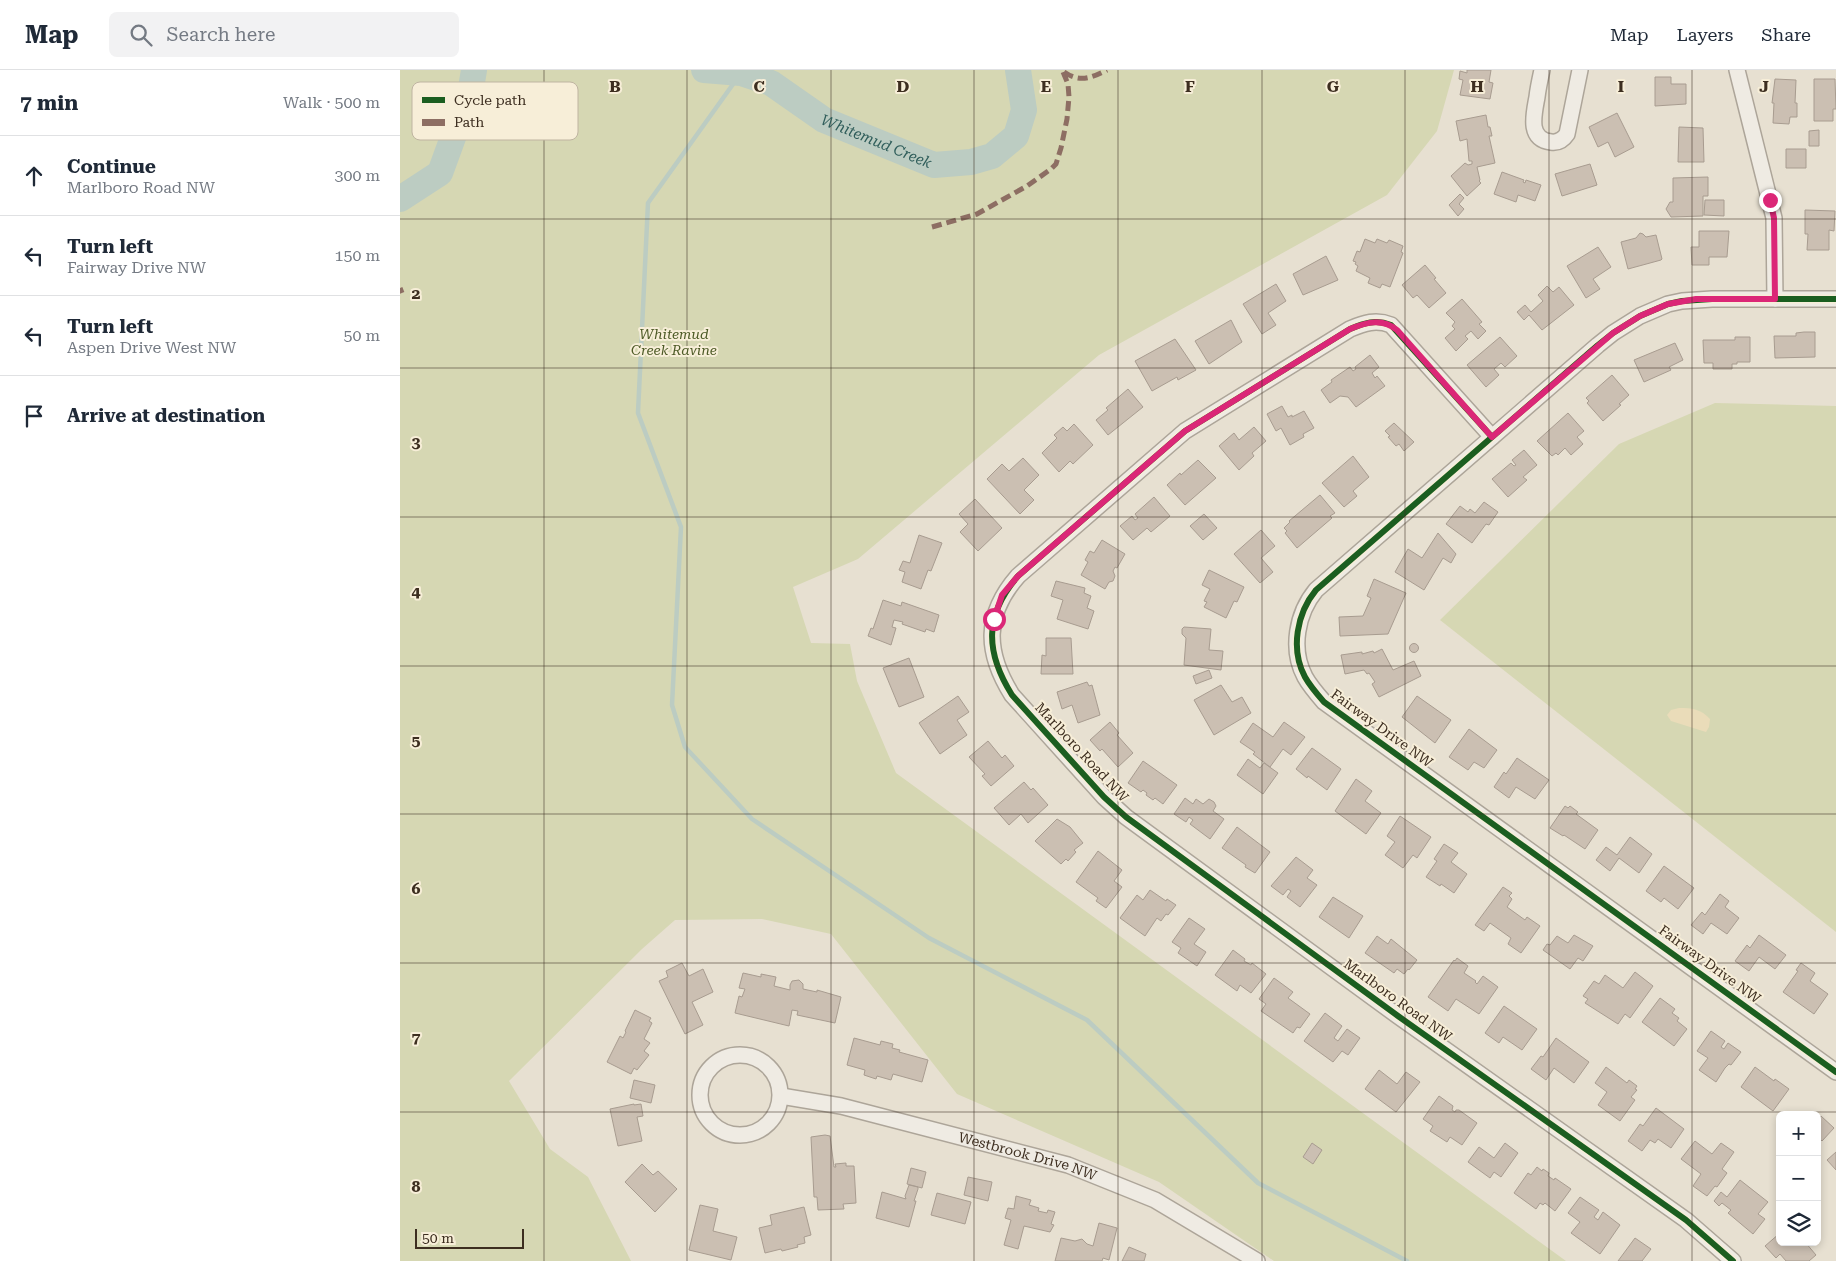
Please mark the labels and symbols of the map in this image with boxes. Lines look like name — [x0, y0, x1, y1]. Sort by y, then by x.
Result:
text: B — [609, 77, 621, 96]
text: C — [753, 77, 765, 96]
text: D — [897, 77, 910, 96]
text: E — [1041, 77, 1051, 96]
text: F — [1185, 77, 1195, 96]
text: G — [1327, 77, 1340, 96]
text: H — [1470, 77, 1484, 96]
text: I — [1618, 77, 1624, 96]
text: J — [1759, 77, 1769, 96]
legend — [412, 82, 578, 140]
text: Cycle path — [454, 92, 526, 108]
water label: Whitemud Creek — [818, 111, 935, 172]
text: Path — [454, 114, 484, 130]
route end — [1759, 189, 1782, 212]
text: 2 — [412, 284, 421, 303]
park label: Whitemud Creek Ravine — [631, 326, 717, 358]
text: 3 — [412, 433, 421, 452]
text: 4 — [412, 582, 421, 601]
route start — [983, 608, 1006, 631]
street label: Fairway Drive NW — [1328, 686, 1437, 771]
street label: Marlboro Road NW — [1032, 699, 1133, 805]
text: 5 — [412, 731, 421, 750]
text: 6 — [412, 879, 421, 898]
street label: Fairway Drive NW — [1656, 922, 1765, 1007]
street label: Marlboro Road NW — [1341, 955, 1456, 1045]
text: 7 — [412, 1028, 421, 1047]
street label: Westbrook Drive NW — [957, 1129, 1100, 1184]
text: 8 — [412, 1177, 421, 1196]
scale bar — [415, 1226, 524, 1249]

